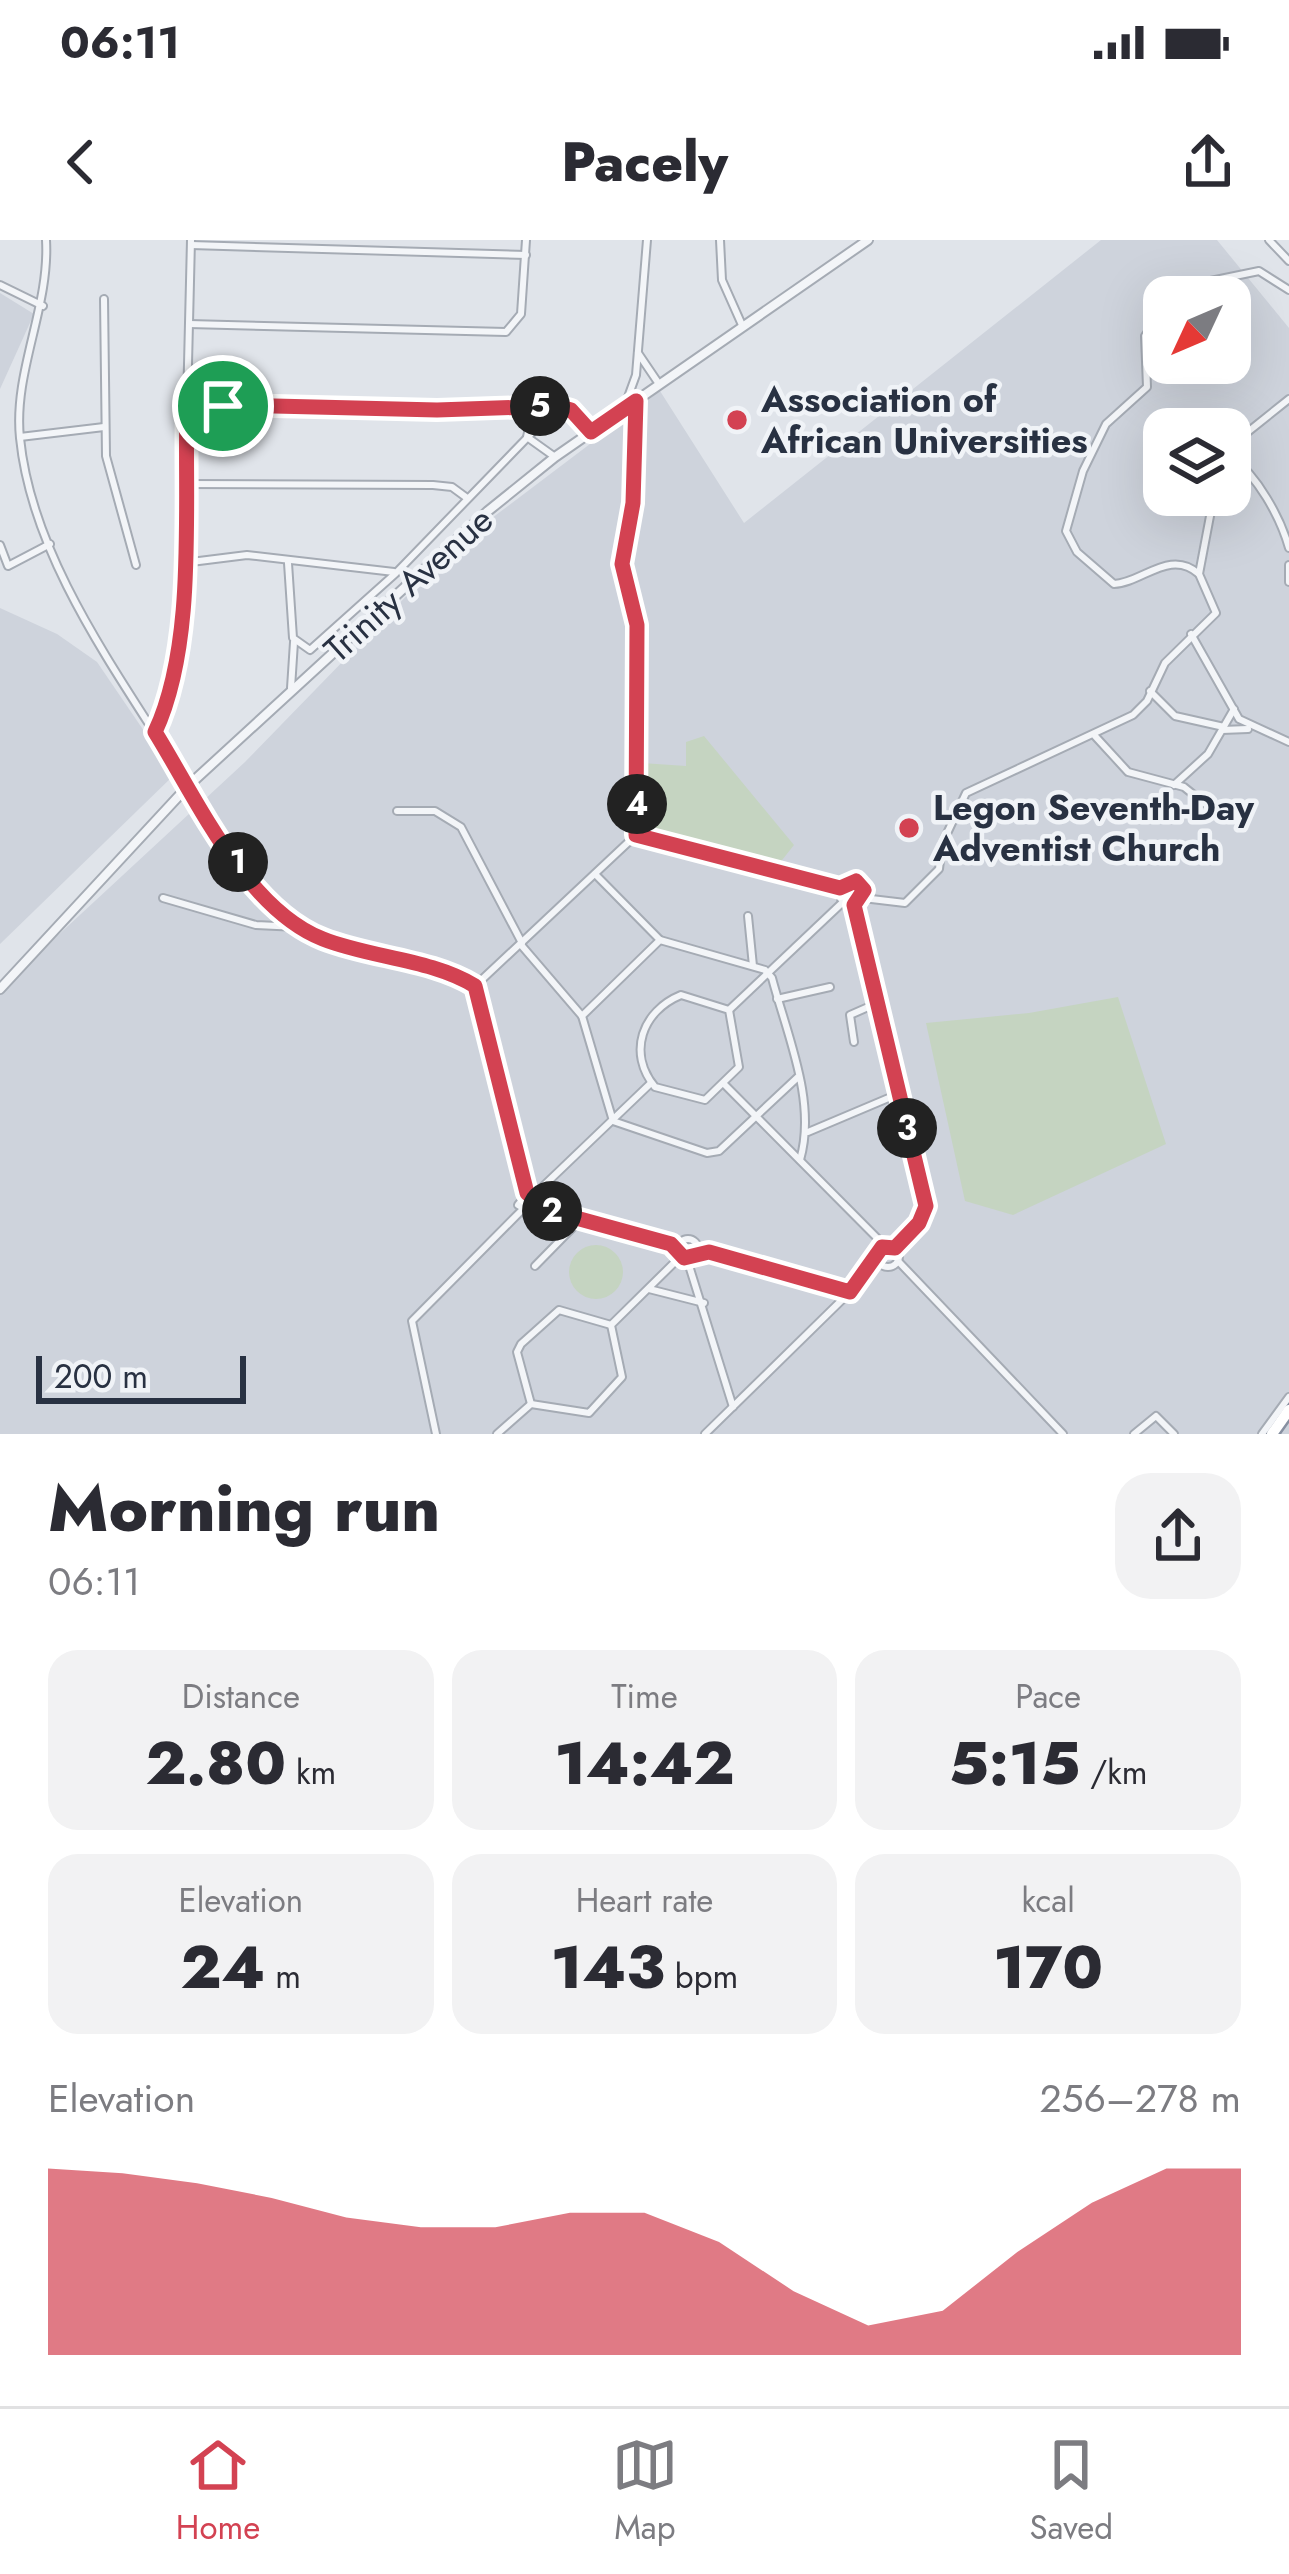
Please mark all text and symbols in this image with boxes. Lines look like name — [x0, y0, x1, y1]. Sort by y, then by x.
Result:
text: 06:11 — [60, 10, 180, 75]
text: Pacely — [561, 123, 728, 201]
icon: back — [48, 129, 114, 195]
icon: share — [1175, 129, 1241, 195]
north arrow — [1143, 276, 1251, 384]
map controls — [1143, 276, 1251, 516]
pin — [172, 355, 274, 457]
icon: arrive — [190, 373, 256, 439]
place label: Association of African Universities — [760, 373, 1088, 466]
pin: 5 — [510, 376, 570, 436]
text: 5 — [529, 382, 551, 429]
marker: Association of African Universities — [724, 407, 750, 433]
button: layers — [1143, 408, 1251, 516]
street label: Trinity Avenue — [312, 494, 504, 674]
pin: 4 — [607, 774, 667, 834]
text: 4 — [625, 780, 649, 827]
place label: Legon Seventh-Day Adventist Church — [932, 781, 1255, 874]
marker: Legon Seventh-Day Adventist Church — [896, 815, 922, 841]
pin: 1 — [208, 832, 268, 892]
text: 1 — [230, 838, 246, 885]
pin: 3 — [877, 1098, 937, 1158]
text: 3 — [897, 1104, 917, 1151]
pin: 2 — [522, 1181, 582, 1241]
text: 2 — [541, 1187, 563, 1234]
scale bar — [36, 1350, 246, 1403]
text: 200 m — [54, 1353, 148, 1400]
text: Morning run — [48, 1460, 440, 1556]
button: share — [1115, 1473, 1241, 1599]
text: 06:11 — [48, 1553, 141, 1610]
text: Distance — [182, 1673, 300, 1720]
text: Time — [611, 1673, 678, 1720]
text: Pace — [1015, 1673, 1081, 1720]
text: 2.80 — [145, 1720, 286, 1807]
text: 14:42 — [554, 1720, 735, 1807]
text: 5:15 — [949, 1720, 1080, 1807]
text: km — [286, 1749, 336, 1796]
text: /km — [1080, 1749, 1148, 1796]
text: Elevation — [179, 1877, 303, 1924]
text: Heart rate — [576, 1877, 713, 1924]
text: kcal — [1022, 1877, 1075, 1924]
text: 24 — [181, 1924, 265, 2011]
text: 143 — [551, 1924, 665, 2011]
text: 170 — [993, 1924, 1103, 2011]
text: m — [265, 1953, 301, 2000]
text: bpm — [665, 1953, 738, 2000]
text: Elevation — [48, 2070, 195, 2127]
text: 256–278 m — [1039, 2070, 1241, 2127]
tab: Home — [176, 2432, 260, 2551]
tab: Map — [612, 2432, 678, 2551]
tab: Saved — [1030, 2432, 1113, 2551]

